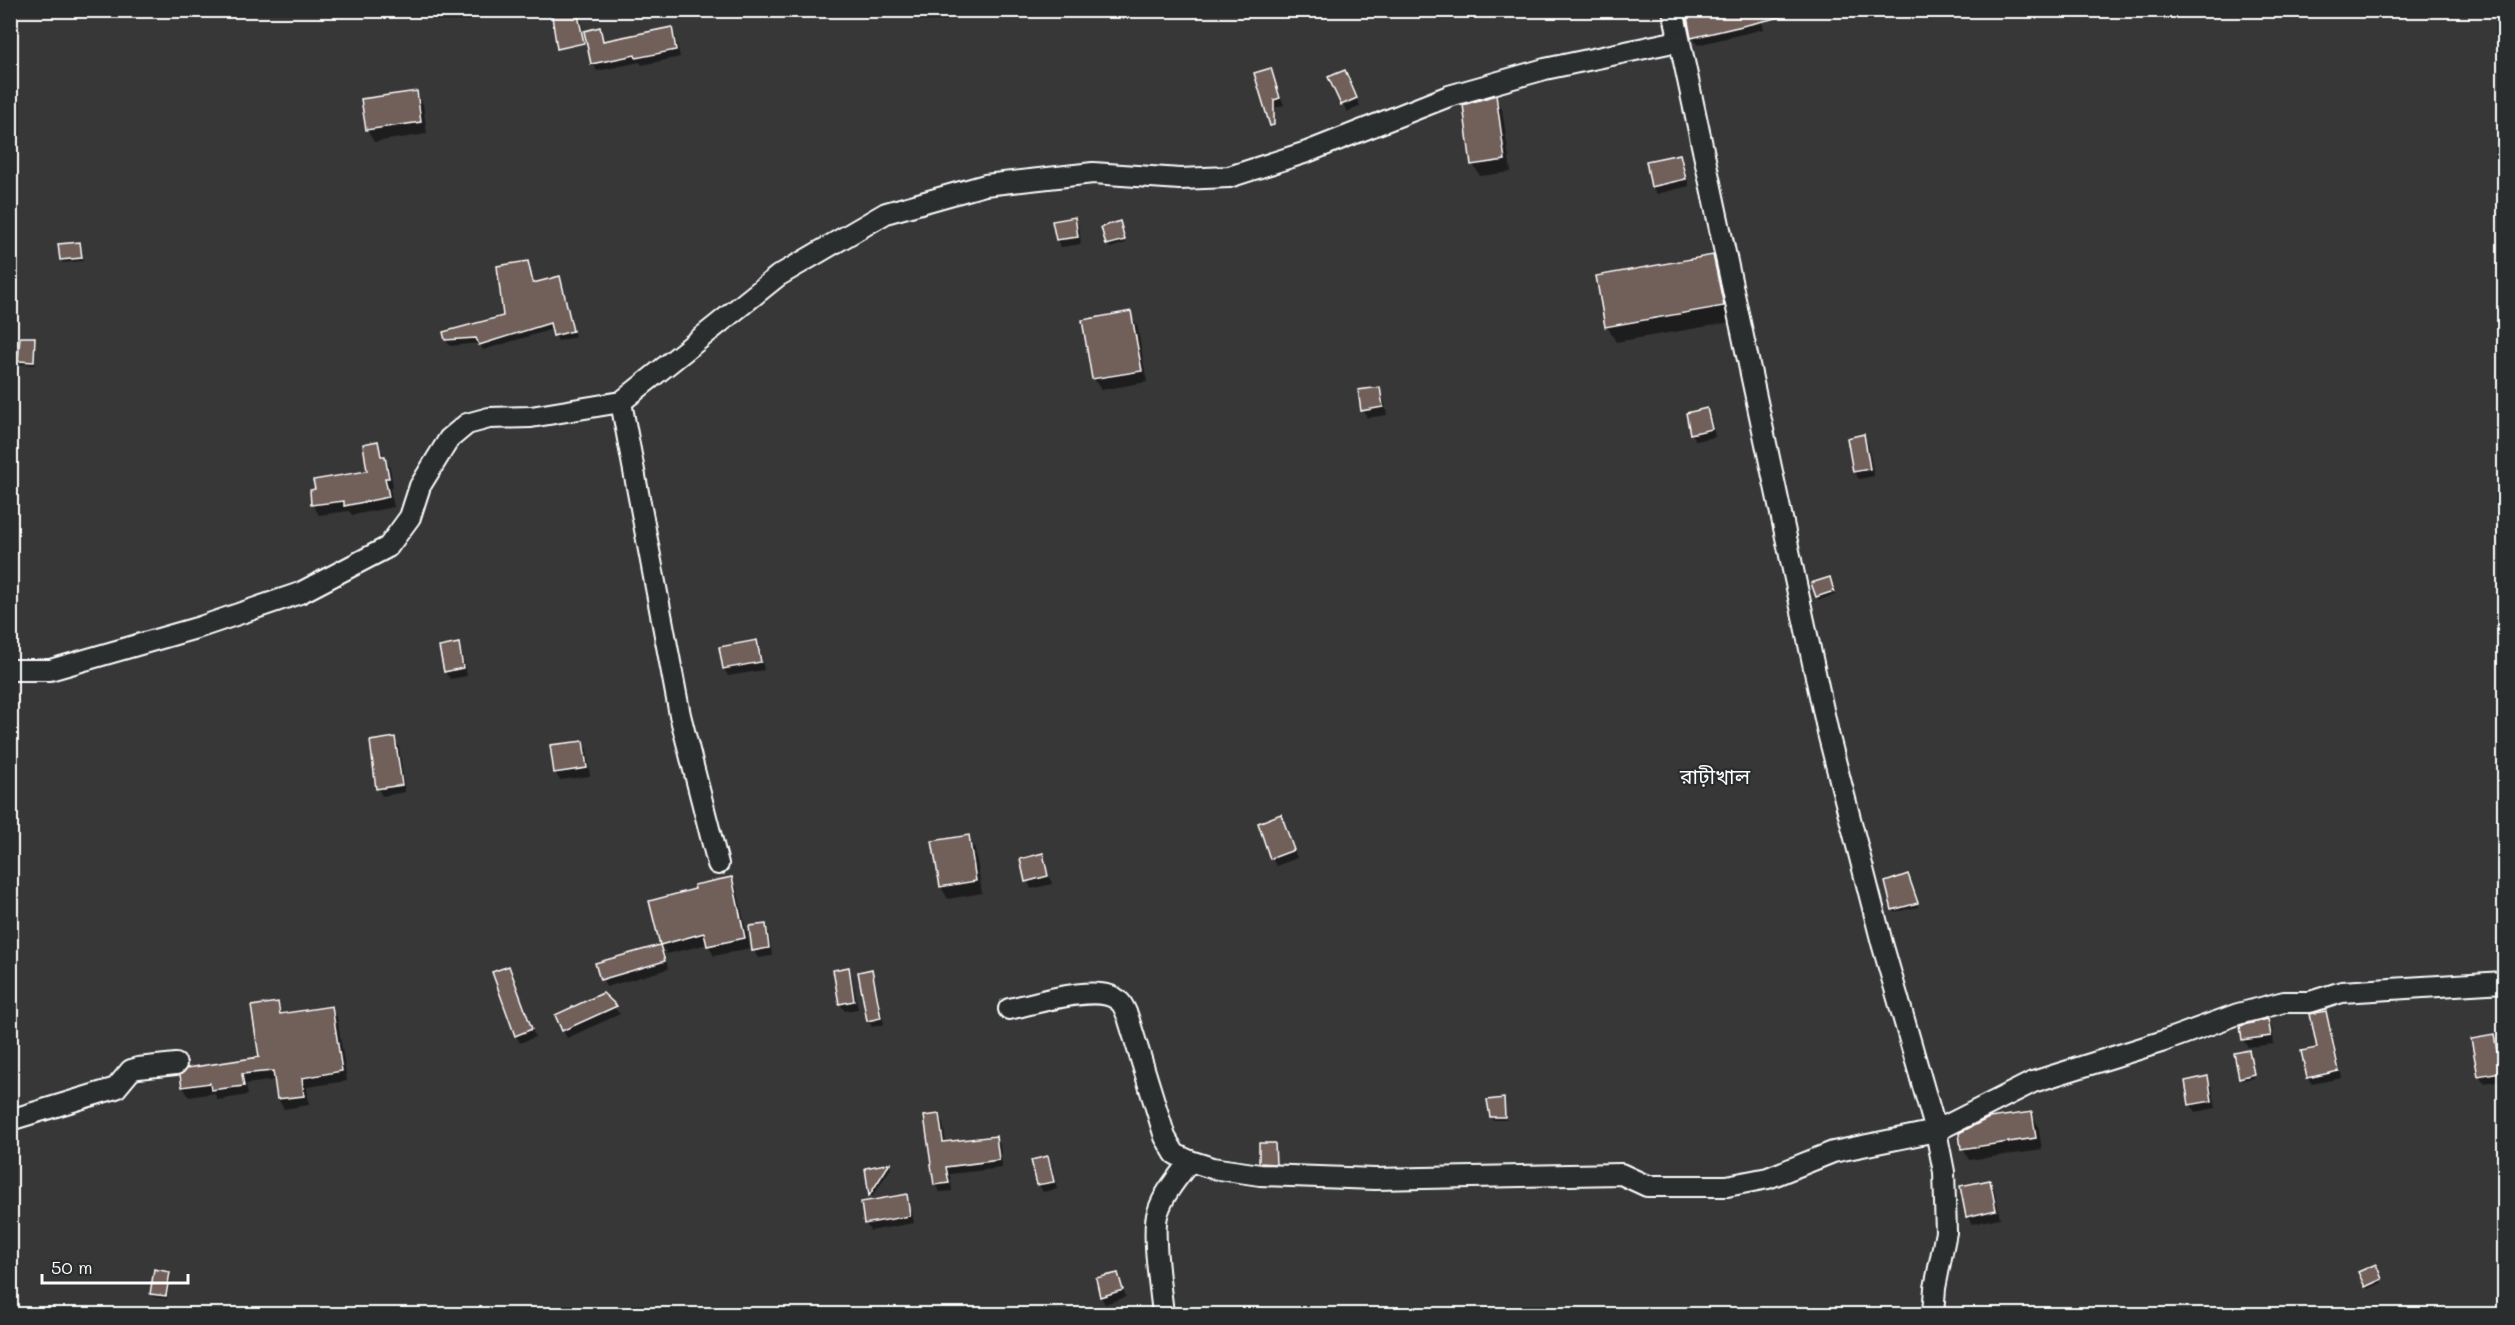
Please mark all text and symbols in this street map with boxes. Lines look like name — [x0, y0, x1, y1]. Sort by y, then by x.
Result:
district label: রাঢ়ীখাল — [1679, 762, 1751, 789]
scale bar — [42, 1247, 188, 1285]
text: 50 m — [51, 1255, 93, 1279]

